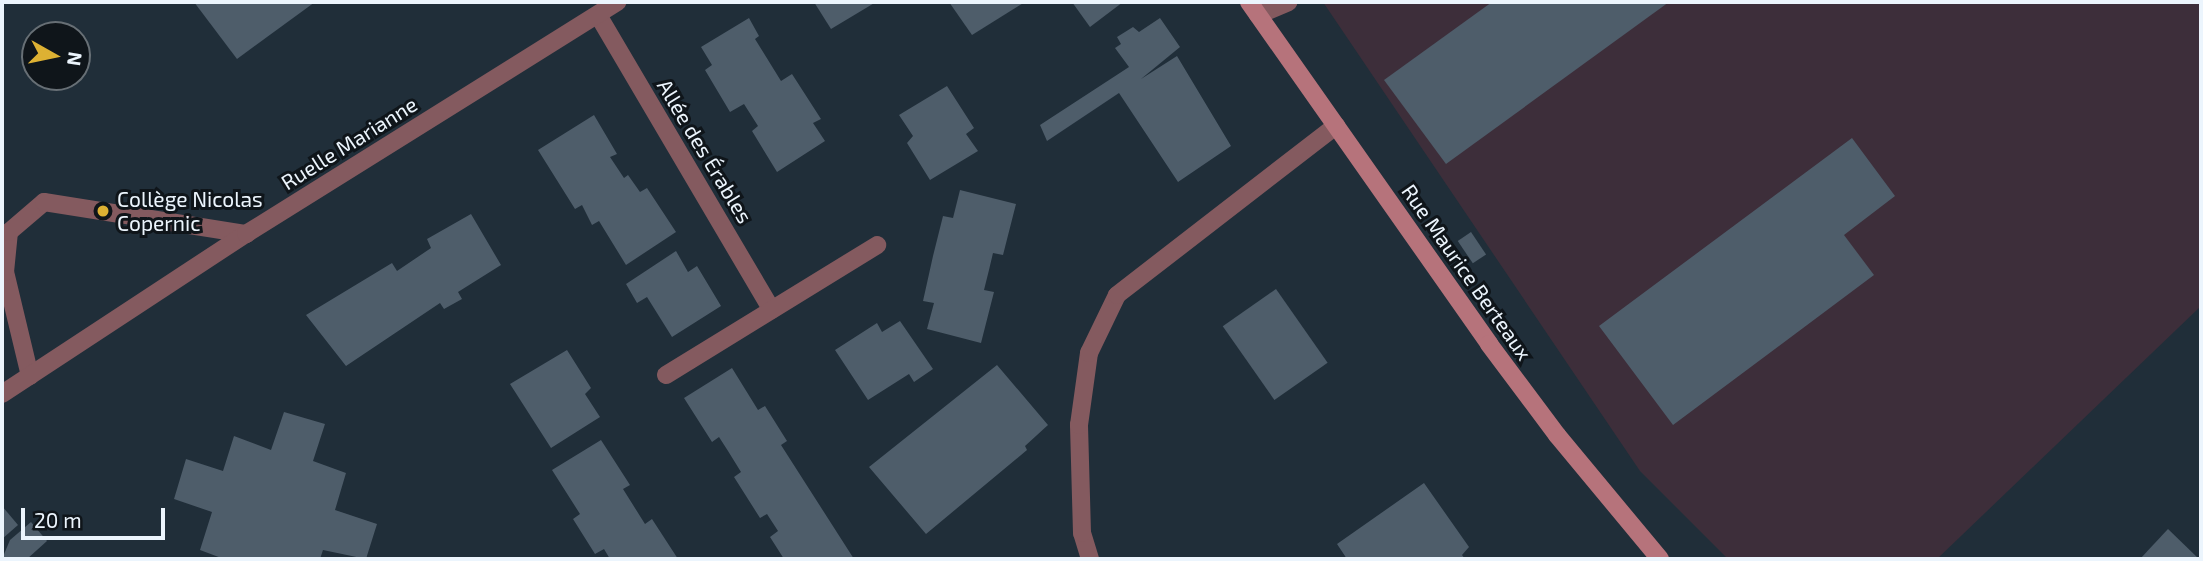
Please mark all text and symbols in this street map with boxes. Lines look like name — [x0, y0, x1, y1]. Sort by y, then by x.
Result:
north arrow — [21, 21, 91, 91]
text: N — [63, 50, 88, 68]
street label: Allée des Érables — [652, 75, 758, 227]
street label: Ruelle Marianne — [276, 91, 422, 195]
street label: Rue Maurice Berteaux — [1397, 179, 1537, 365]
place label: Collège Nicolas Copernic — [117, 186, 263, 236]
marker: Collège Nicolas Copernic — [95, 203, 111, 219]
scale bar — [24, 494, 168, 538]
text: 20 m — [34, 507, 82, 532]

